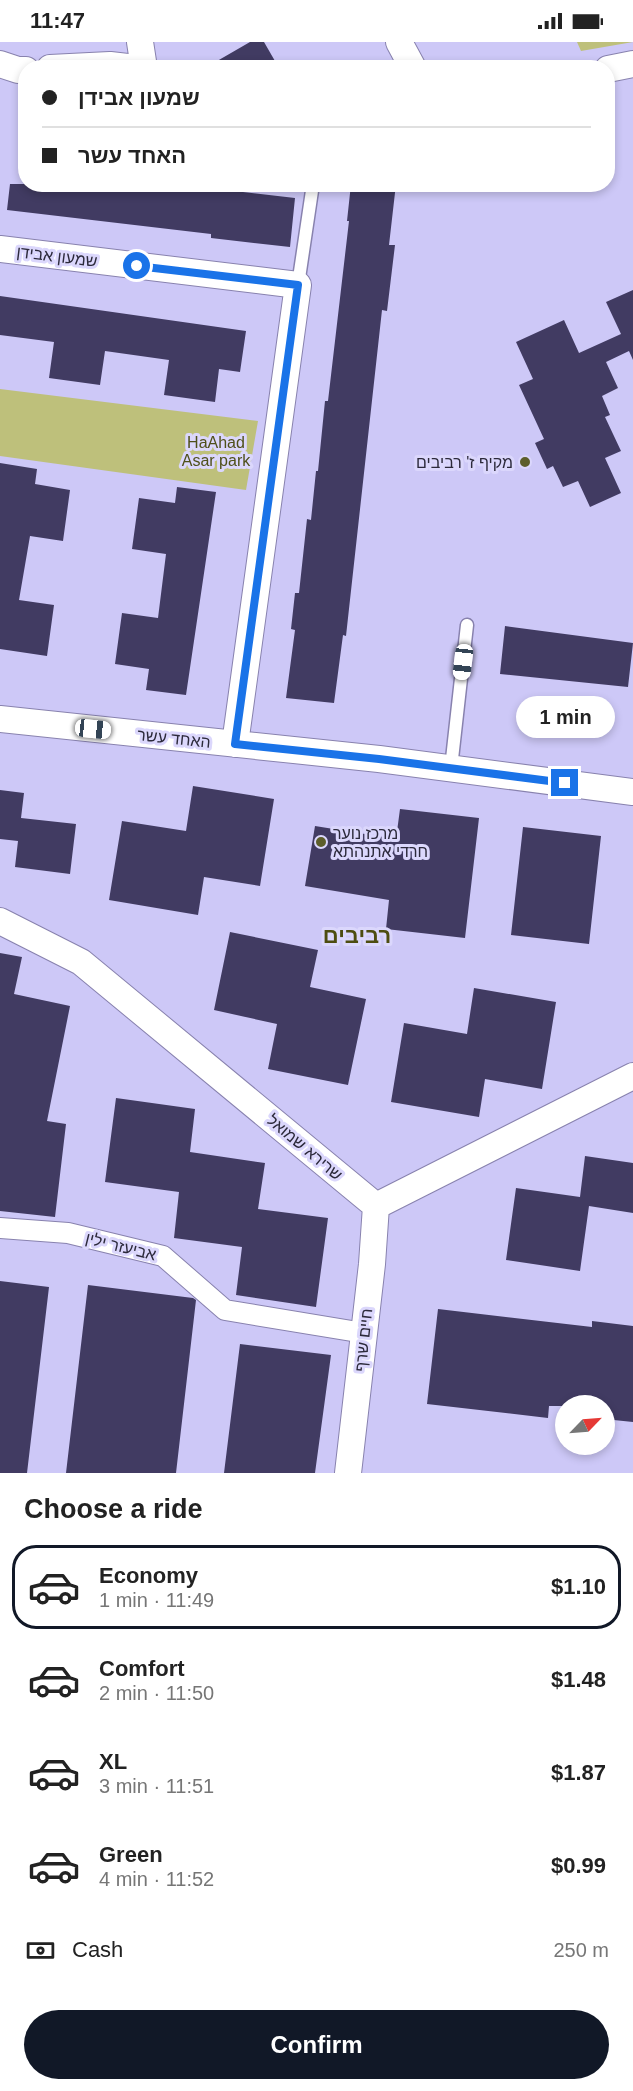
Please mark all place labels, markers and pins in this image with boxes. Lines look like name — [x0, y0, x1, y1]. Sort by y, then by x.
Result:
place label: מקיף ז' רביבים — [416, 454, 513, 471]
marker: מקיף ז' רביבים — [518, 455, 532, 469]
place label: מרכז נוער חרדי אתנהתא — [333, 825, 428, 860]
marker: מרכז נוער חרדי אתנהתא — [314, 835, 328, 849]

